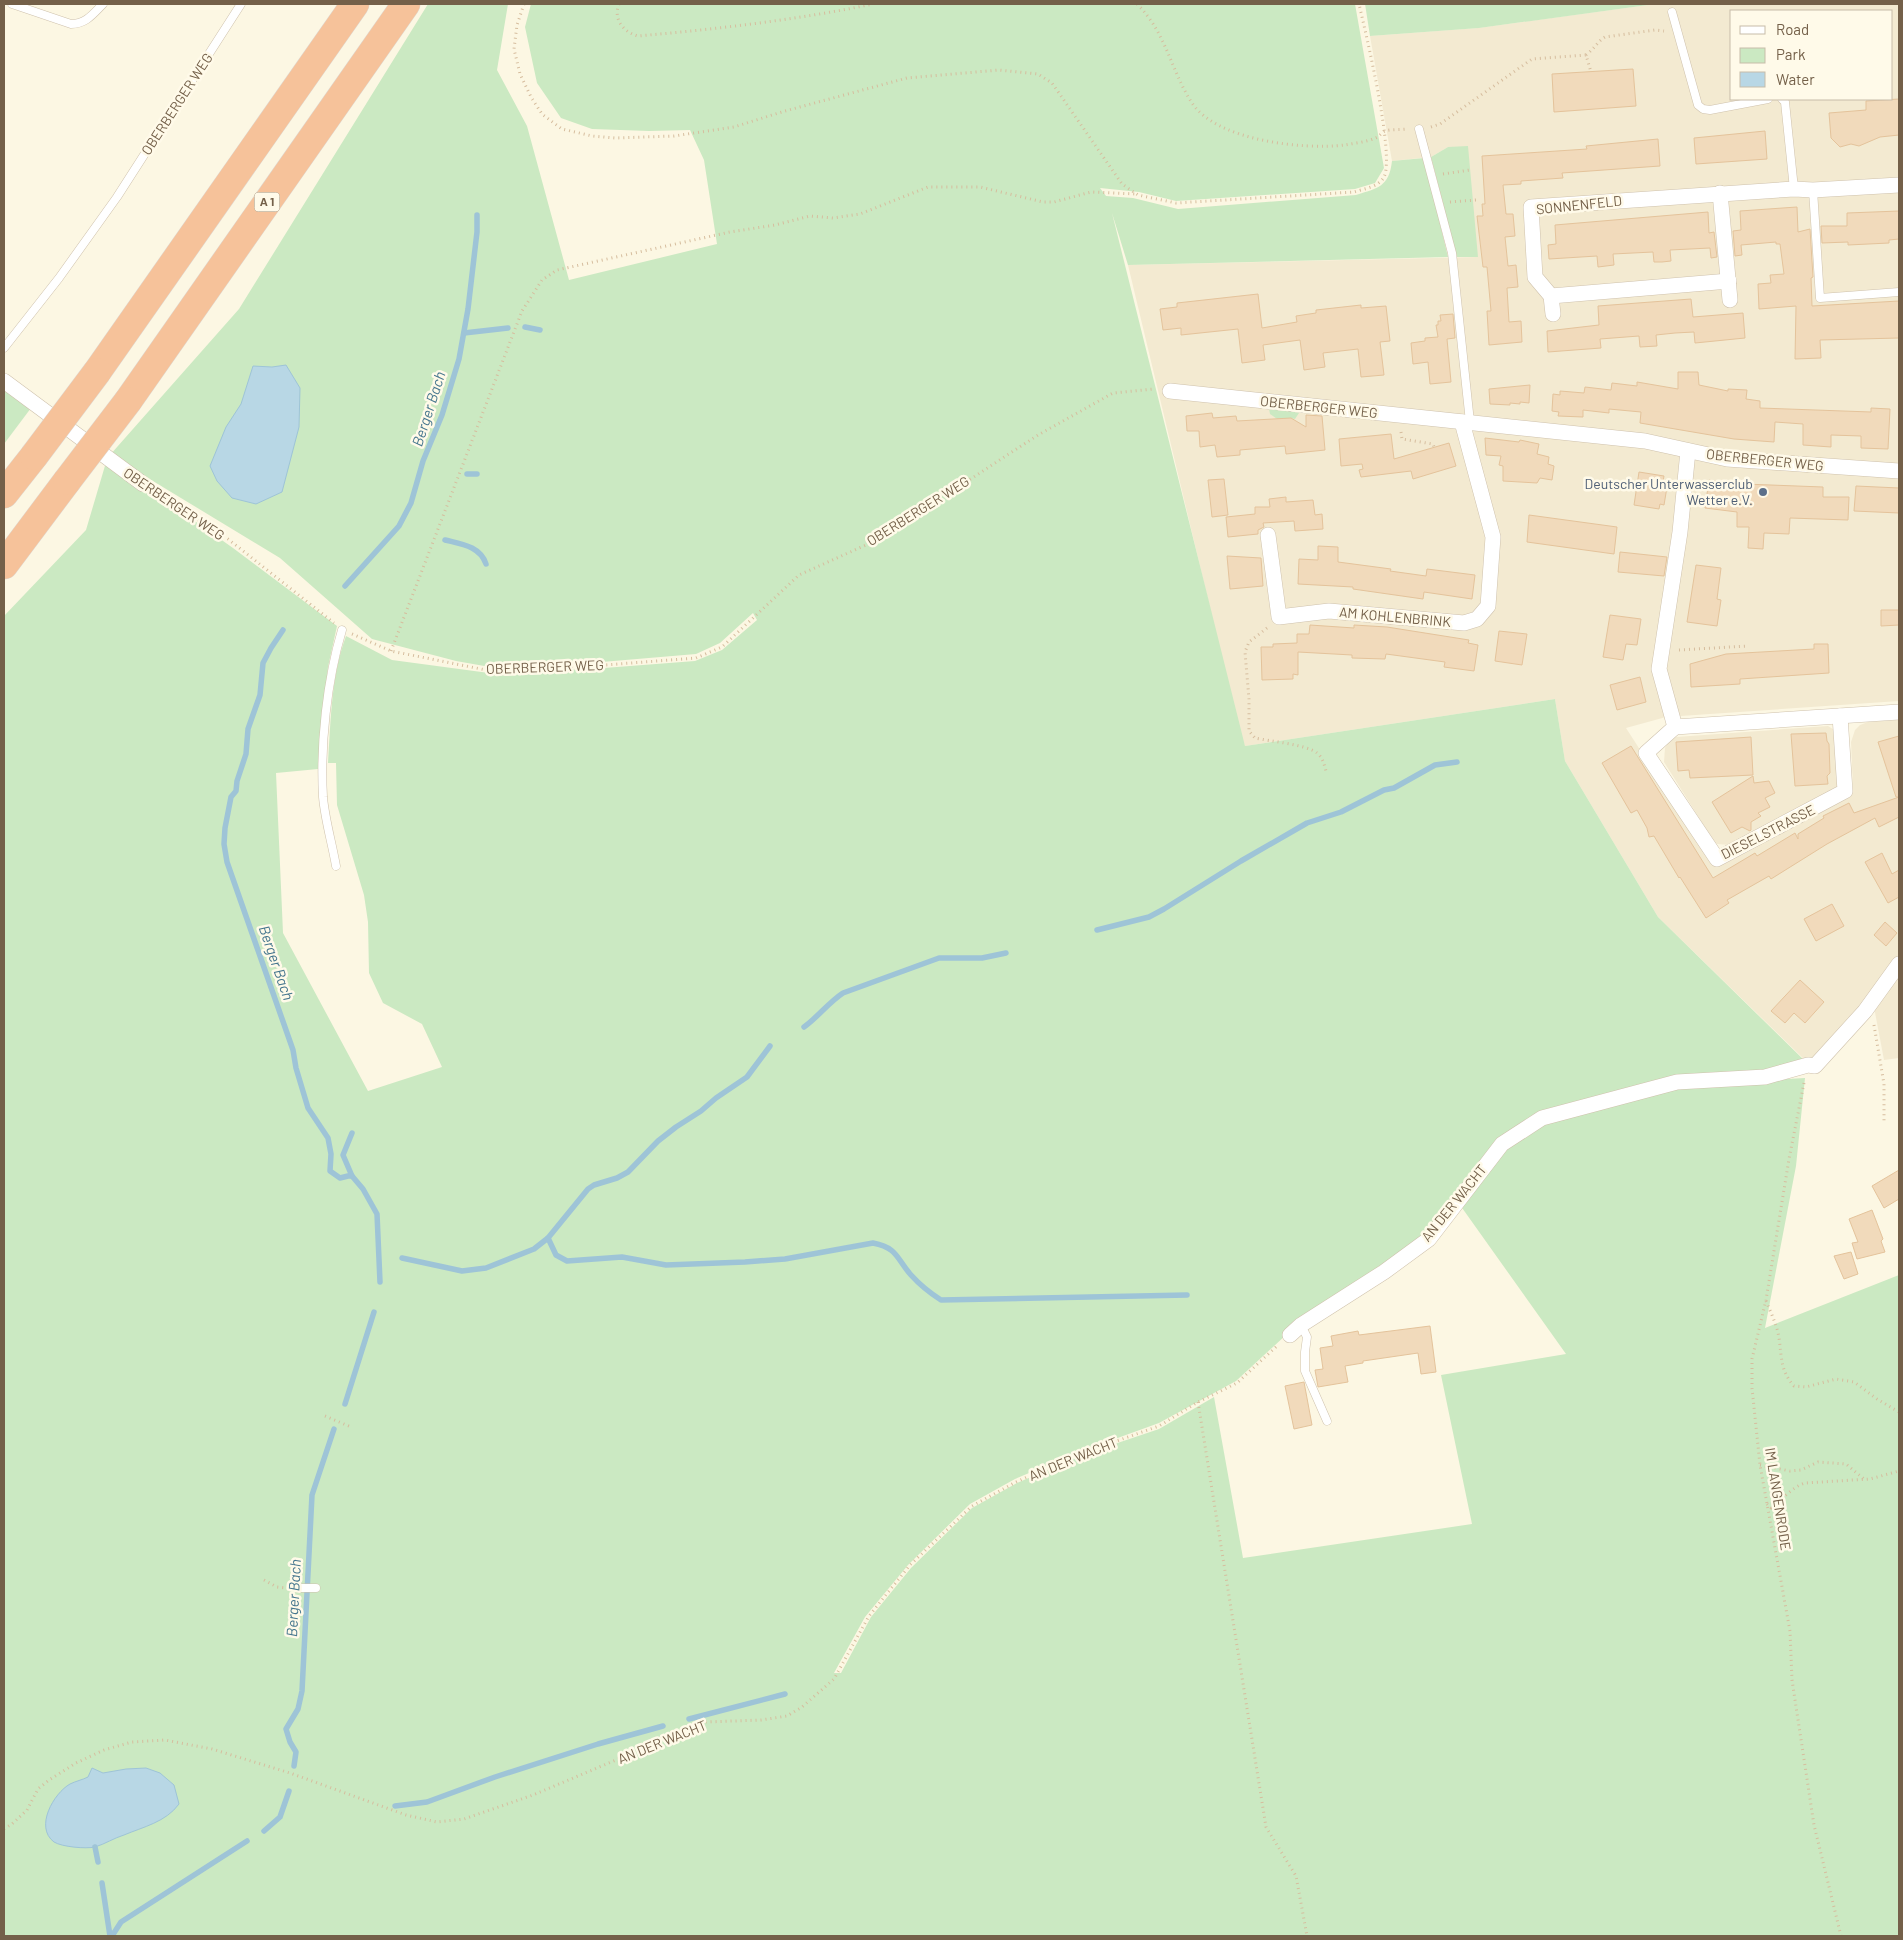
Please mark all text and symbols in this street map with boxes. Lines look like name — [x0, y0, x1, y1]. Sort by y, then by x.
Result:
legend — [1730, 10, 1893, 100]
text: Road — [1776, 20, 1809, 38]
text: Park — [1776, 45, 1806, 63]
street label: OBERBERGER WEG — [137, 50, 216, 158]
text: Water — [1776, 70, 1815, 88]
road number: A 1 — [254, 192, 280, 212]
street label: SONNENFELD — [1535, 192, 1623, 217]
water label: Berger Bach — [407, 369, 449, 449]
street label: OBERBERGER WEG — [1260, 392, 1379, 421]
street label: OBERBERGER WEG — [1706, 445, 1825, 474]
street label: OBERBERGER WEG — [121, 464, 228, 544]
street label: OBERBERGER WEG — [863, 472, 972, 549]
place label: Deutscher Unterwasserclub Wetter e.V. — [1585, 475, 1753, 508]
marker: Deutscher Unterwasserclub Wetter e.V. — [1757, 486, 1769, 498]
street label: AM KOHLENBRINK — [1338, 603, 1452, 630]
street label: OBERBERGER WEG — [486, 656, 604, 677]
street label: DIESELSTRASSE — [1718, 801, 1818, 863]
water label: Berger Bach — [256, 923, 298, 1003]
street label: AN DER WACHT — [1417, 1161, 1490, 1245]
street label: AN DER WACHT — [1026, 1433, 1120, 1484]
street label: IM LANGENRODE — [1762, 1446, 1795, 1552]
water label: Berger Bach — [282, 1558, 304, 1637]
street label: AN DER WACHT — [615, 1716, 709, 1767]

